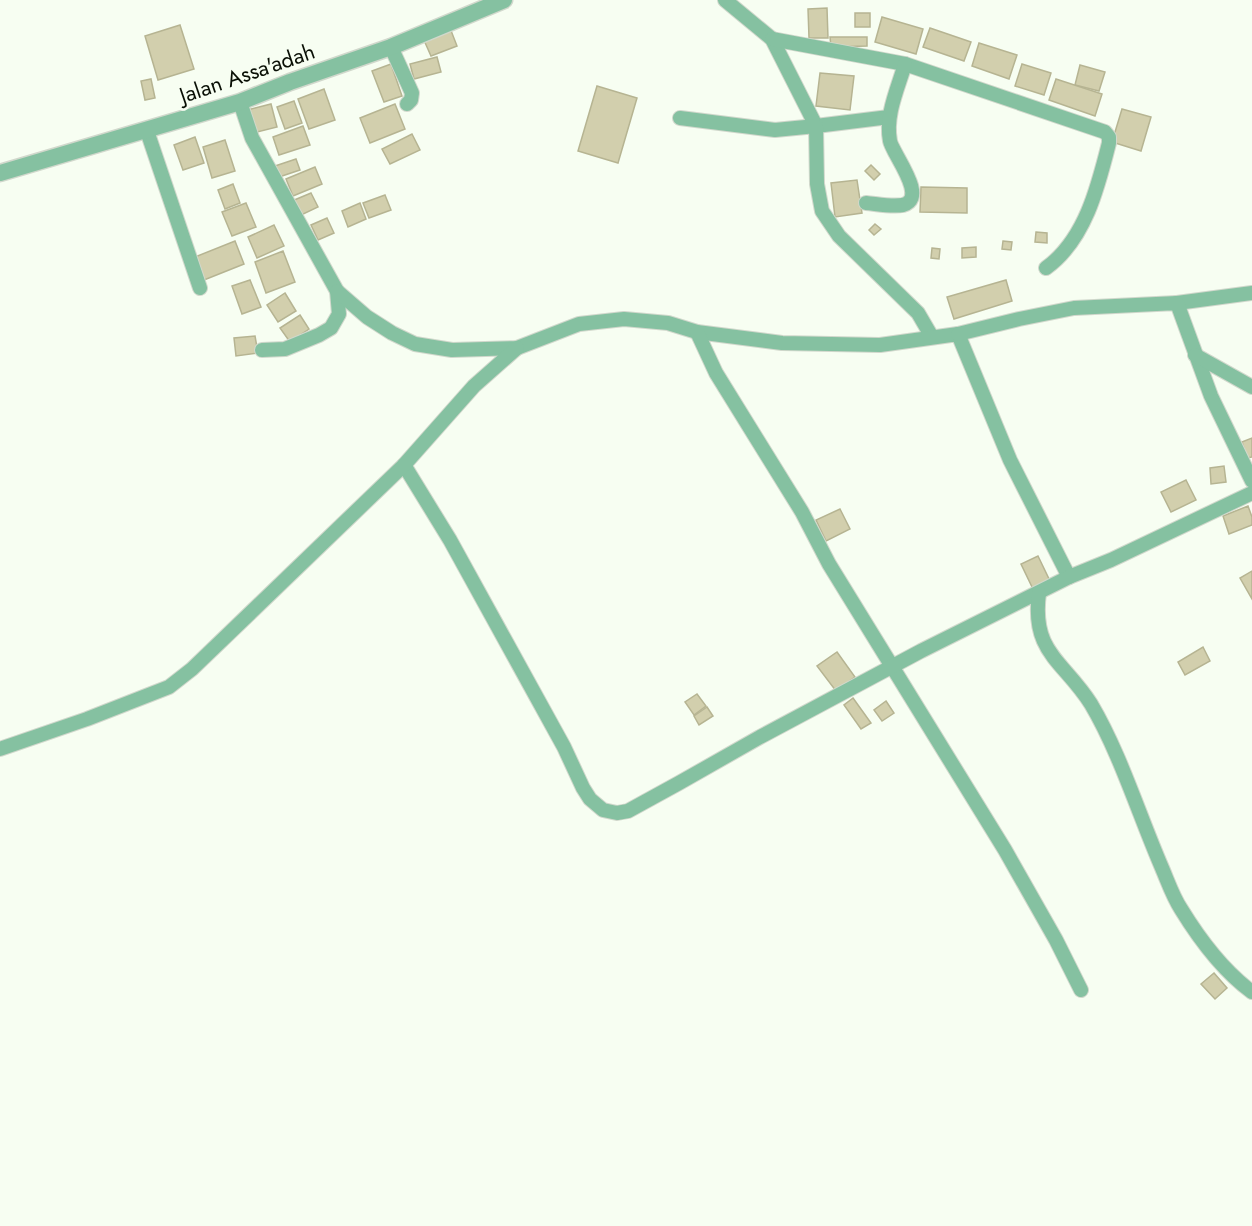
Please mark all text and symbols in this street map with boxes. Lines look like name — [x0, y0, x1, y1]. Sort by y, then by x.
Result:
street label: Jalan Assa'adah — [172, 35, 319, 112]

